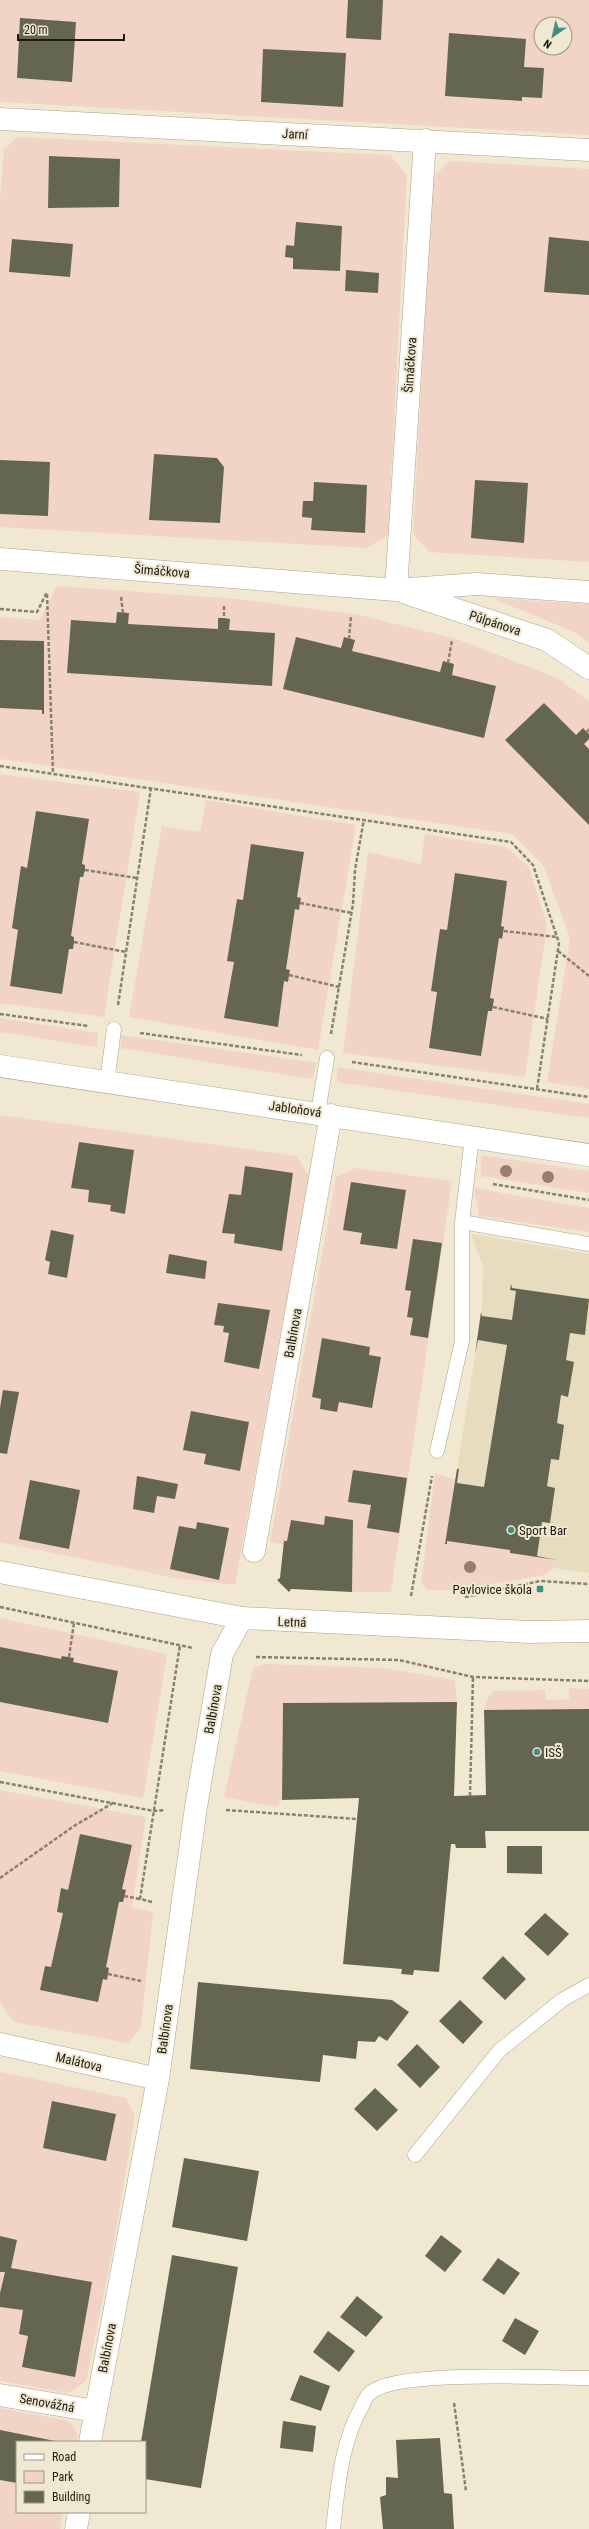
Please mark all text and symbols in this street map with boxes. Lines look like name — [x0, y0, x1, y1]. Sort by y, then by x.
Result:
scale bar — [18, 16, 124, 42]
north arrow — [533, 16, 573, 56]
text: 20 m — [24, 23, 48, 37]
text: N — [541, 36, 554, 51]
street label: Jarní — [282, 126, 309, 142]
street label: Šimáčkova — [401, 337, 419, 393]
street label: Šimáčkova — [134, 561, 190, 581]
street label: Půlpánova — [467, 608, 523, 638]
street label: Jabloňová — [268, 1098, 322, 1120]
street label: Balbínova — [281, 1307, 305, 1359]
place label: Sport Bar — [519, 1523, 567, 1538]
marker: Sport Bar — [506, 1525, 516, 1535]
place label: Pavlovice škola — [453, 1582, 532, 1597]
marker: Pavlovice škola — [535, 1584, 545, 1594]
street label: Letná — [277, 1614, 307, 1630]
street label: Balbínova — [201, 1683, 225, 1735]
place label: ISŠ — [545, 1745, 562, 1760]
marker: ISŠ — [532, 1747, 542, 1757]
street label: Balbínova — [154, 2003, 176, 2055]
street label: Malátova — [54, 2049, 104, 2075]
street label: Balbínova — [95, 2322, 119, 2374]
street label: Senovážná — [18, 2391, 76, 2415]
legend — [16, 2441, 146, 2513]
text: Road — [52, 2450, 76, 2464]
text: Park — [52, 2470, 74, 2484]
text: Building — [52, 2490, 90, 2504]

